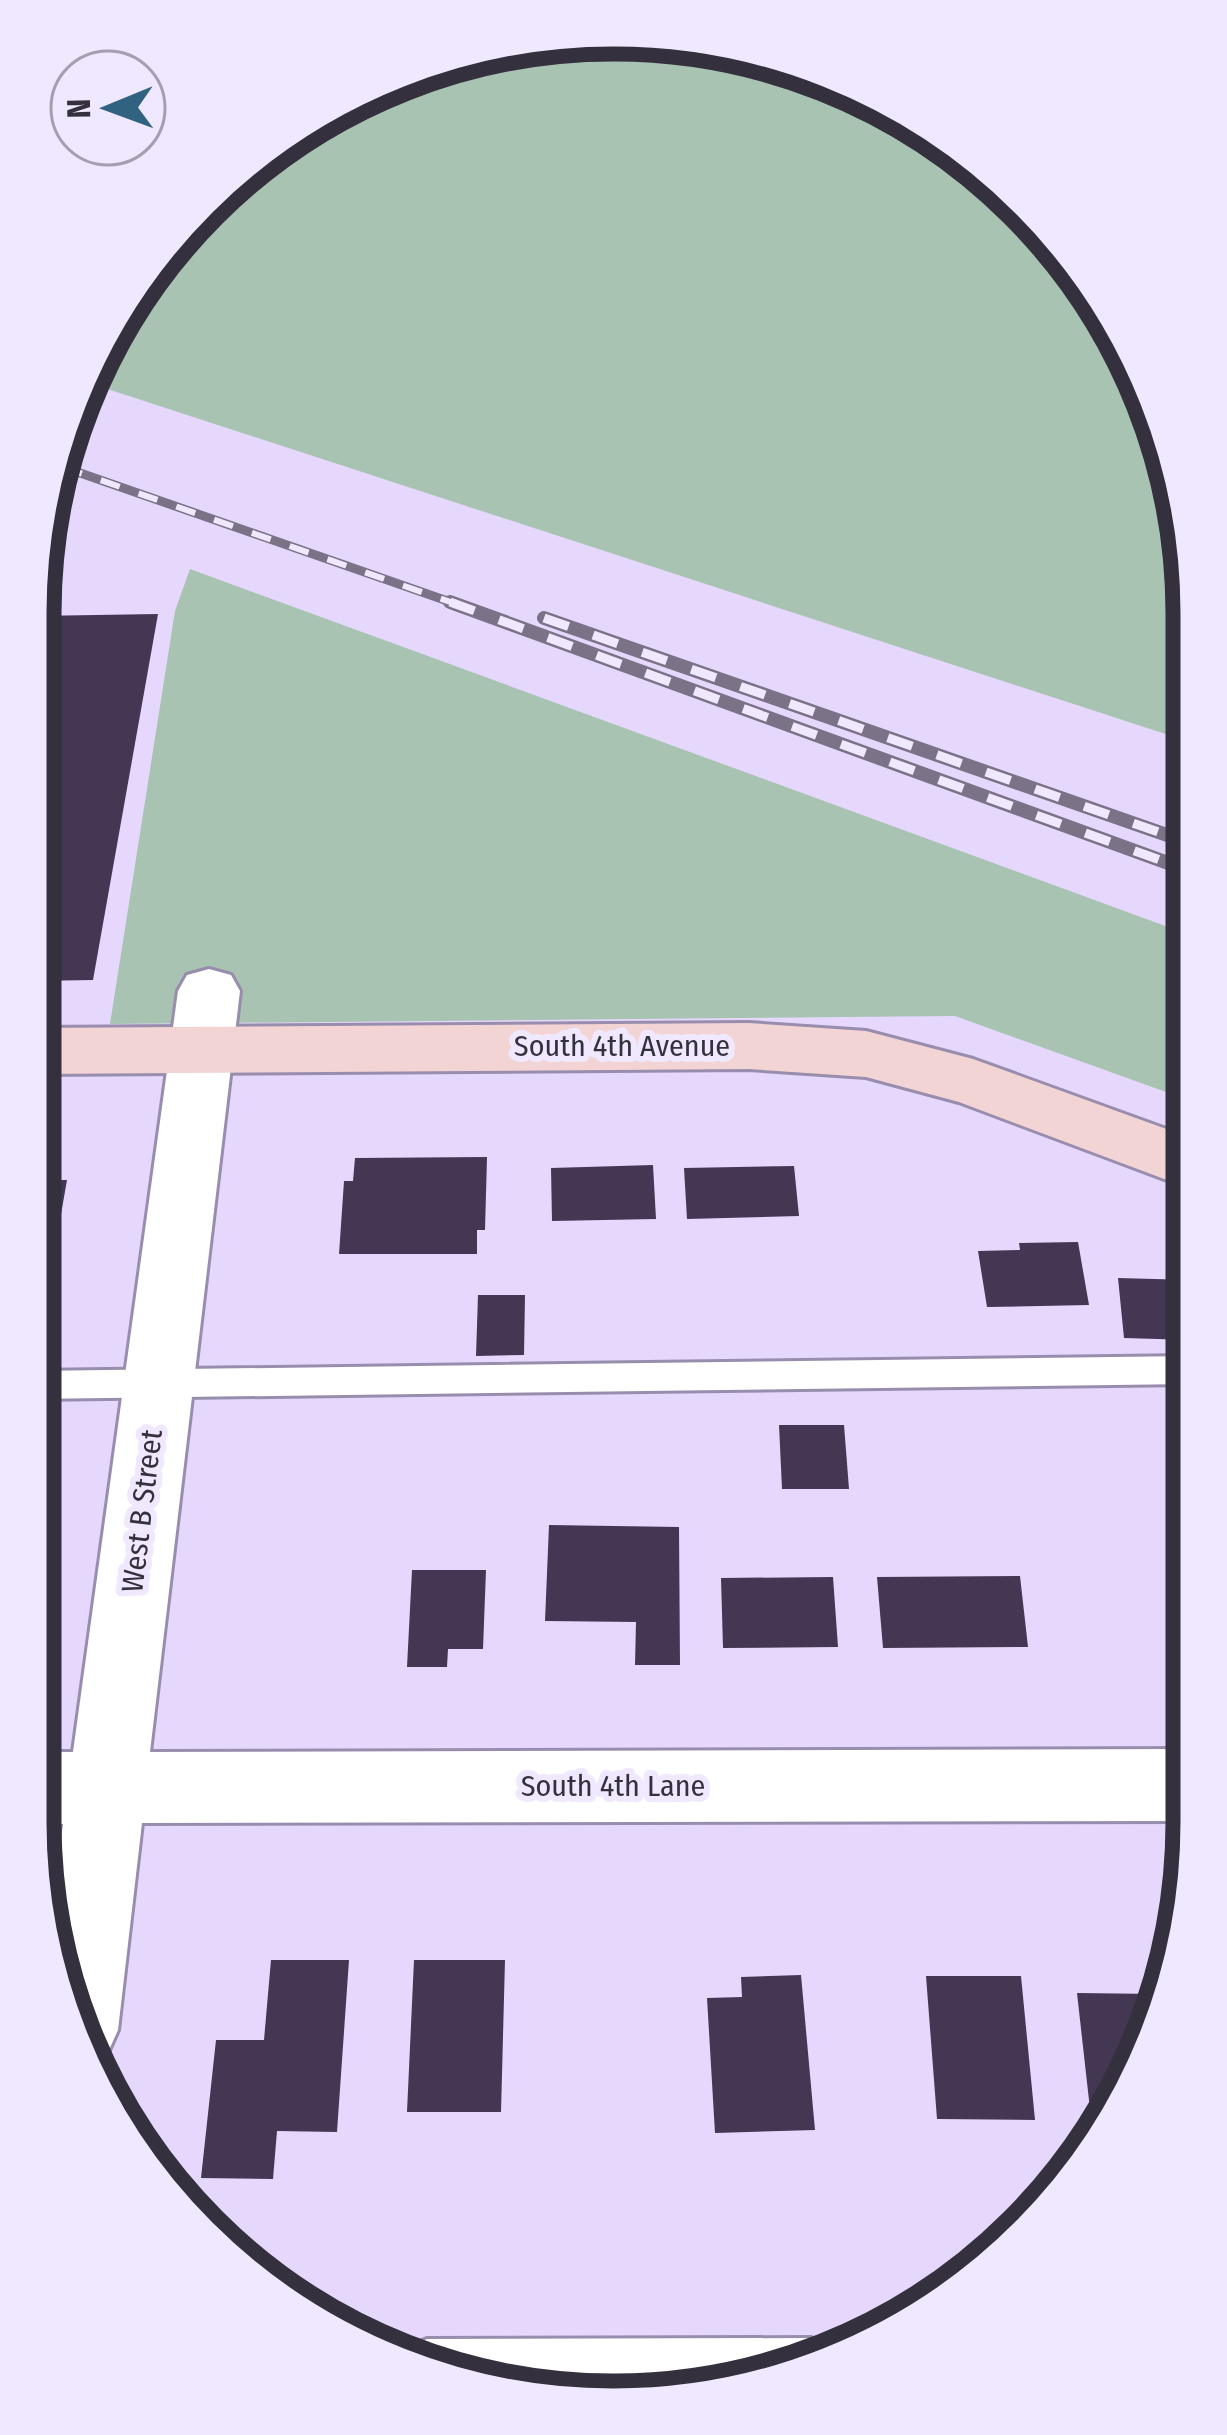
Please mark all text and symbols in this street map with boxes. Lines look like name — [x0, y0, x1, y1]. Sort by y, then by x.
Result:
north arrow — [48, 48, 168, 168]
text: N — [59, 98, 99, 119]
street label: South 4th Avenue — [514, 1028, 730, 1064]
street label: West B Street — [114, 1427, 170, 1595]
street label: South 4th Lane — [521, 1768, 705, 1804]

